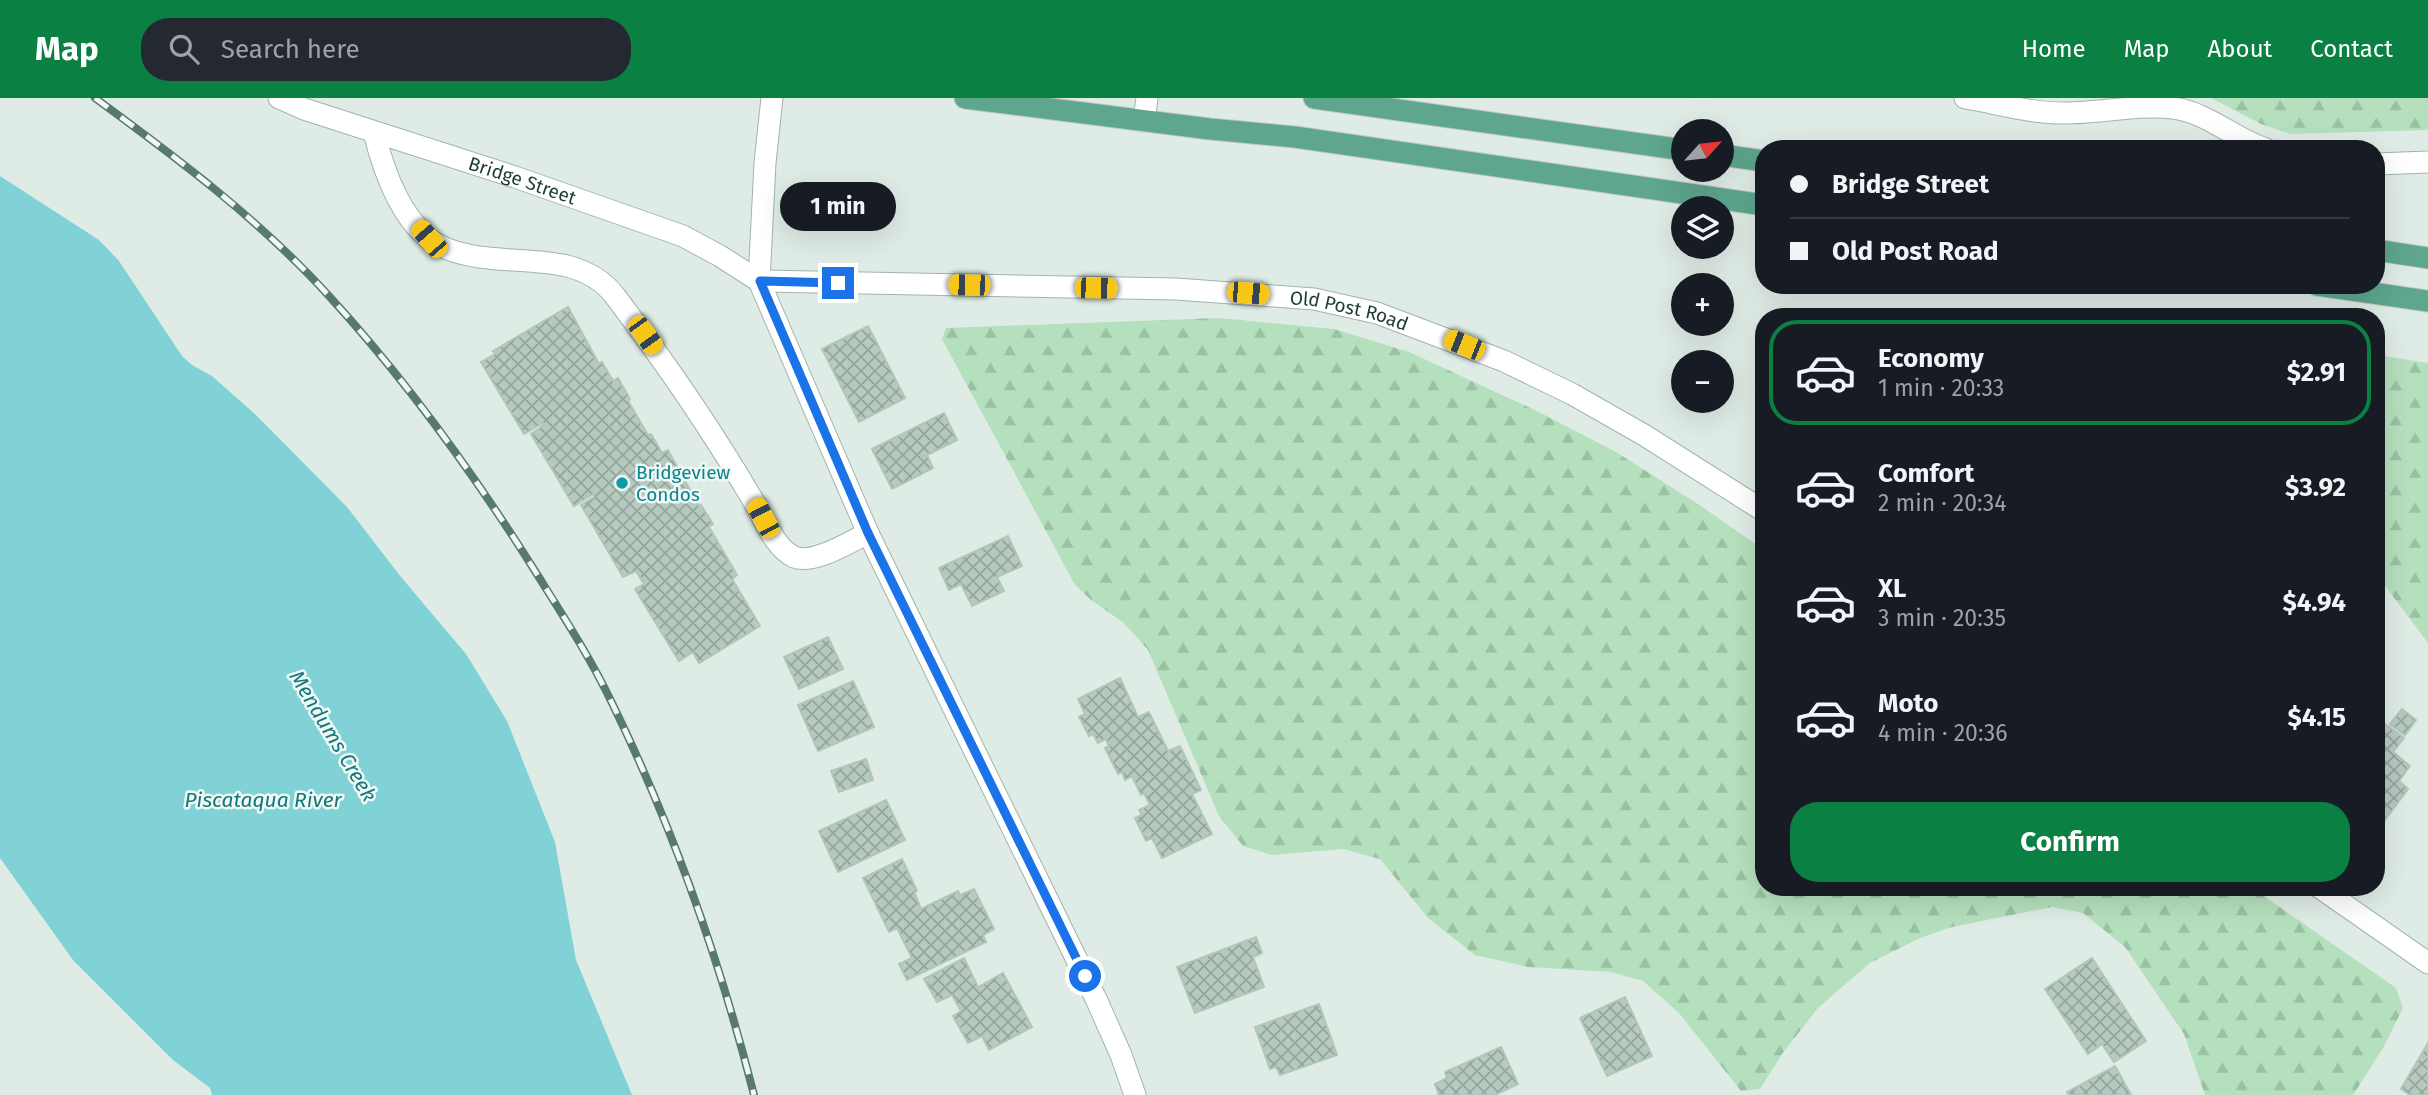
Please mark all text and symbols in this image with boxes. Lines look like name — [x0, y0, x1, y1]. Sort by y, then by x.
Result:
search box — [141, 18, 631, 81]
text: Map — [35, 29, 99, 69]
icon: search — [165, 30, 203, 68]
text: Search here — [221, 34, 360, 65]
text: Home — [2022, 35, 2086, 63]
text: Map — [2124, 35, 2170, 63]
text: About — [2208, 35, 2272, 63]
text: Contact — [2310, 35, 2393, 63]
north arrow — [1671, 119, 1734, 182]
map controls — [1671, 119, 1734, 413]
street label: Bridge Street — [466, 151, 579, 209]
text: Bridge Street — [1832, 169, 1989, 200]
callout: 1 min — [780, 181, 896, 230]
text: 1 min — [810, 192, 866, 220]
button: layers — [1671, 196, 1734, 259]
car — [408, 216, 451, 262]
text: Old Post Road — [1832, 236, 1999, 267]
route end — [822, 267, 854, 299]
button: + — [1671, 273, 1734, 336]
car — [948, 274, 991, 296]
car — [1075, 277, 1118, 299]
car — [1227, 281, 1270, 305]
street label: Old Post Road — [1289, 286, 1412, 335]
car — [625, 312, 666, 358]
car — [1441, 327, 1488, 363]
icon: car — [1794, 341, 1857, 404]
text: Economy — [1878, 343, 1984, 374]
button: − — [1671, 350, 1734, 413]
text: $2.91 — [2287, 357, 2346, 388]
text: 1 min · 20:33 — [1878, 374, 2004, 402]
icon: car — [1794, 456, 1857, 519]
text: Comfort — [1878, 458, 1974, 489]
place label: Bridgeview Condos — [636, 461, 731, 506]
text: $3.92 — [2285, 472, 2346, 503]
marker: Bridgeview Condos — [614, 475, 630, 491]
text: 2 min · 20:34 — [1878, 489, 2006, 517]
car — [744, 495, 783, 541]
icon: car — [1794, 571, 1857, 634]
text: XL — [1878, 573, 1906, 604]
text: $4.94 — [2282, 587, 2346, 618]
text: 3 min · 20:35 — [1878, 604, 2006, 632]
water label: Mendums Creek — [284, 666, 382, 806]
icon: car — [1794, 686, 1857, 749]
text: Moto — [1878, 688, 1938, 719]
text: $4.15 — [2287, 702, 2346, 733]
text: 4 min · 20:36 — [1878, 719, 2007, 747]
water label: Piscataqua River — [184, 787, 343, 813]
button: Confirm — [1790, 802, 2350, 882]
route start — [1069, 960, 1101, 992]

